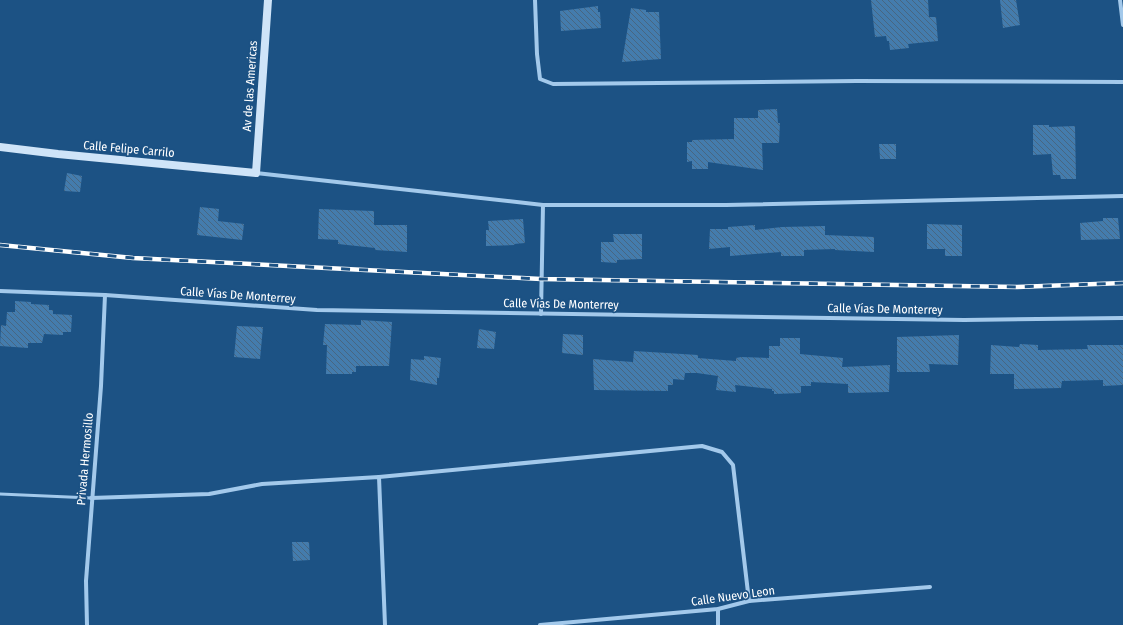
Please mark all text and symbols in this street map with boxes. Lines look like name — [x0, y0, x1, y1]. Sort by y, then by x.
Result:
street label: Av de las Americas — [240, 40, 260, 132]
street label: Calle Felipe Carrilo — [83, 138, 175, 160]
street label: Calle Vías De Monterrey — [180, 284, 297, 306]
street label: Calle Vías De Monterrey — [503, 296, 620, 312]
street label: Calle Vías De Monterrey — [827, 301, 944, 317]
street label: Privada Hermosillo — [74, 412, 96, 506]
street label: Calle Nuevo Leon — [690, 583, 776, 609]

